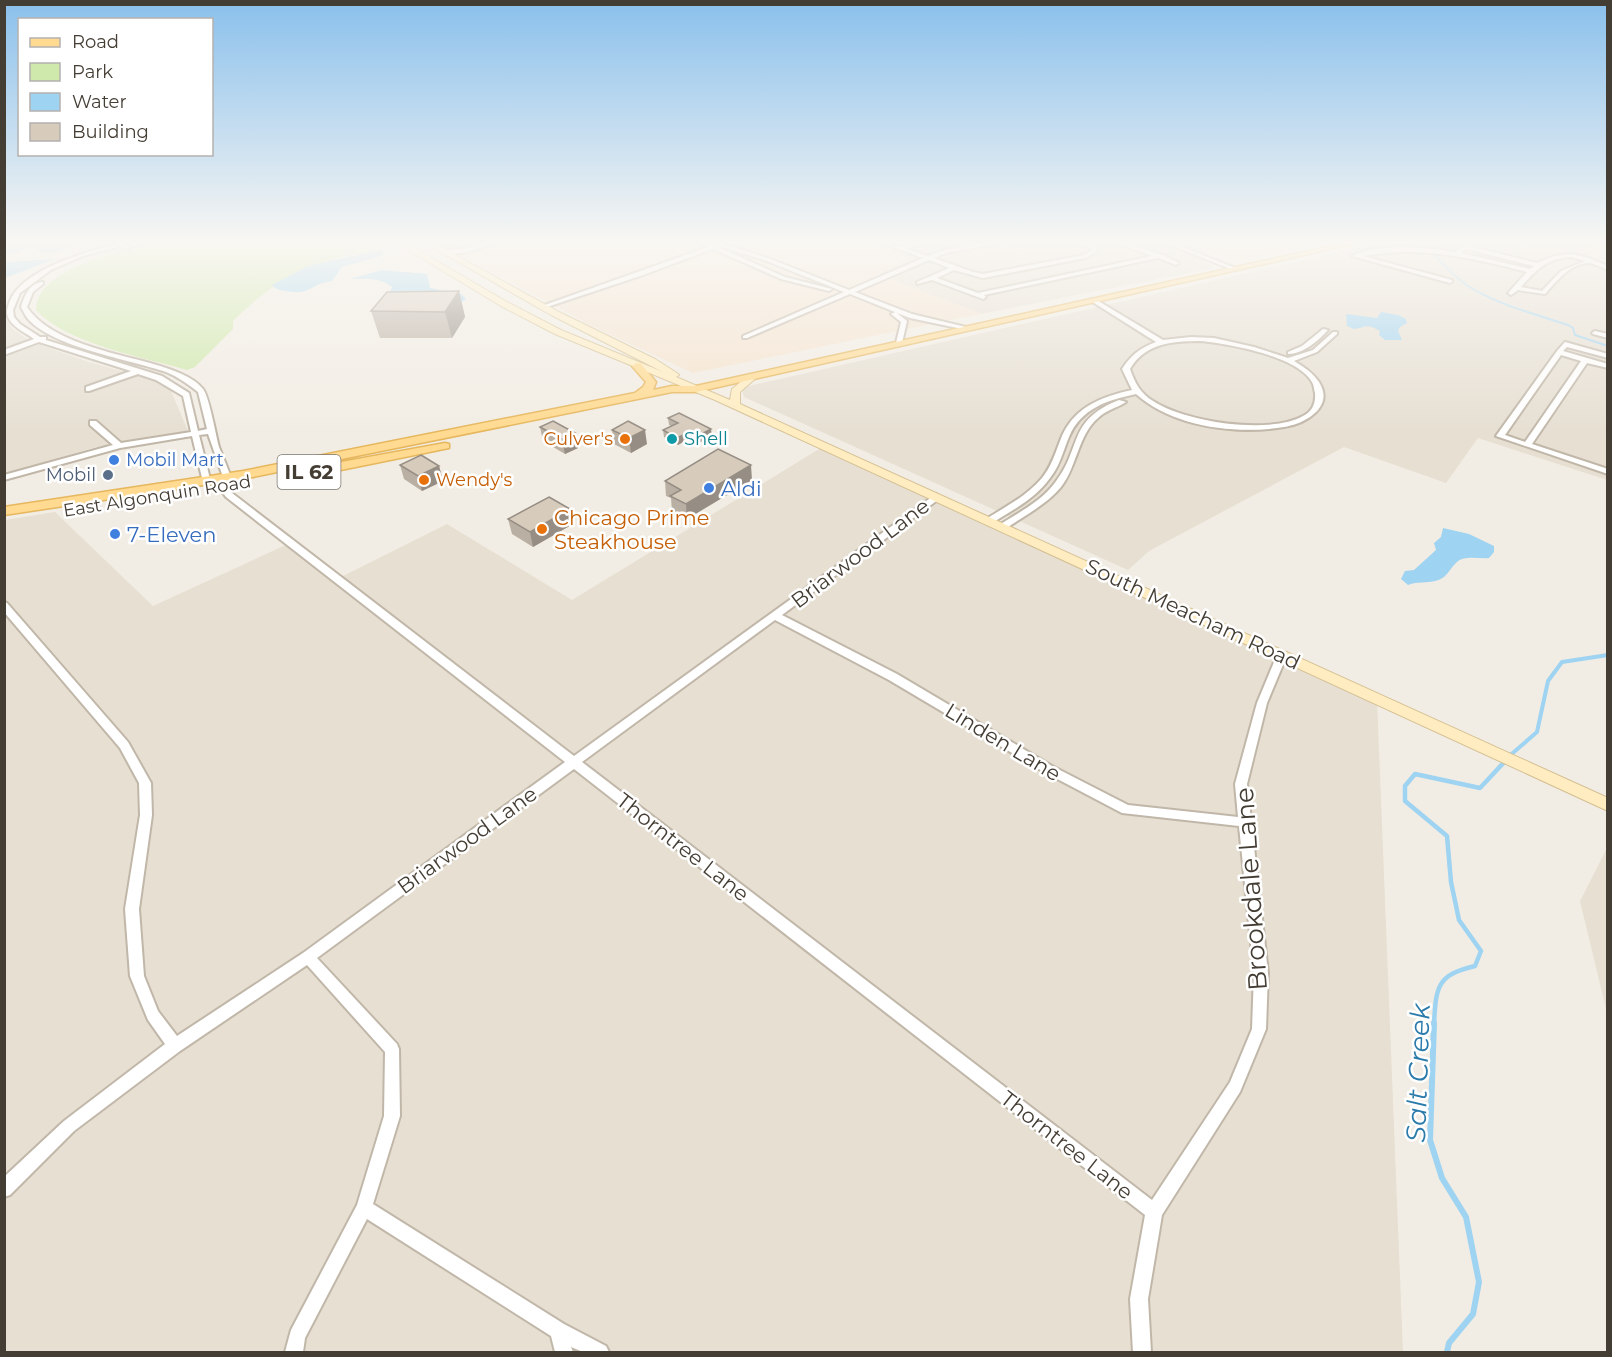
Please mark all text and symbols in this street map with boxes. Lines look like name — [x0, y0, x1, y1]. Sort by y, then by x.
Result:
legend — [18, 18, 213, 156]
text: Road — [72, 31, 119, 53]
text: Park — [72, 61, 113, 83]
text: Water — [72, 91, 127, 113]
text: Building — [72, 121, 149, 143]
place label: Culver's — [544, 428, 613, 450]
place label: Shell — [684, 428, 728, 450]
marker: Culver's — [618, 432, 632, 446]
marker: Shell — [665, 432, 679, 446]
place label: Mobil Mart — [126, 449, 224, 471]
marker: Mobil Mart — [107, 453, 121, 467]
road number: IL 62 — [278, 455, 340, 489]
place label: Mobil — [46, 464, 96, 486]
marker: Mobil — [101, 468, 115, 482]
place label: Wendy's — [436, 469, 513, 491]
street label: East Algonquin Road — [61, 470, 253, 522]
marker: Wendy's — [417, 473, 431, 487]
place label: Aldi — [721, 476, 762, 501]
marker: Aldi — [702, 481, 716, 495]
street label: Briarwood Lane — [786, 493, 934, 613]
place label: Chicago Prime Steakhouse — [554, 505, 709, 554]
place label: 7-Eleven — [127, 522, 216, 547]
marker: Chicago Prime Steakhouse — [535, 522, 549, 536]
marker: 7-Eleven — [108, 527, 122, 541]
street label: South Meacham Road — [1082, 553, 1304, 675]
street label: Linden Lane — [941, 698, 1065, 786]
street label: Briarwood Lane — [392, 781, 542, 899]
street label: Brookdale Lane — [1228, 786, 1274, 992]
street label: Thorntree Lane — [612, 788, 754, 906]
water label: Salt Creek — [1399, 1002, 1437, 1143]
street label: Thorntree Lane — [996, 1086, 1138, 1204]

